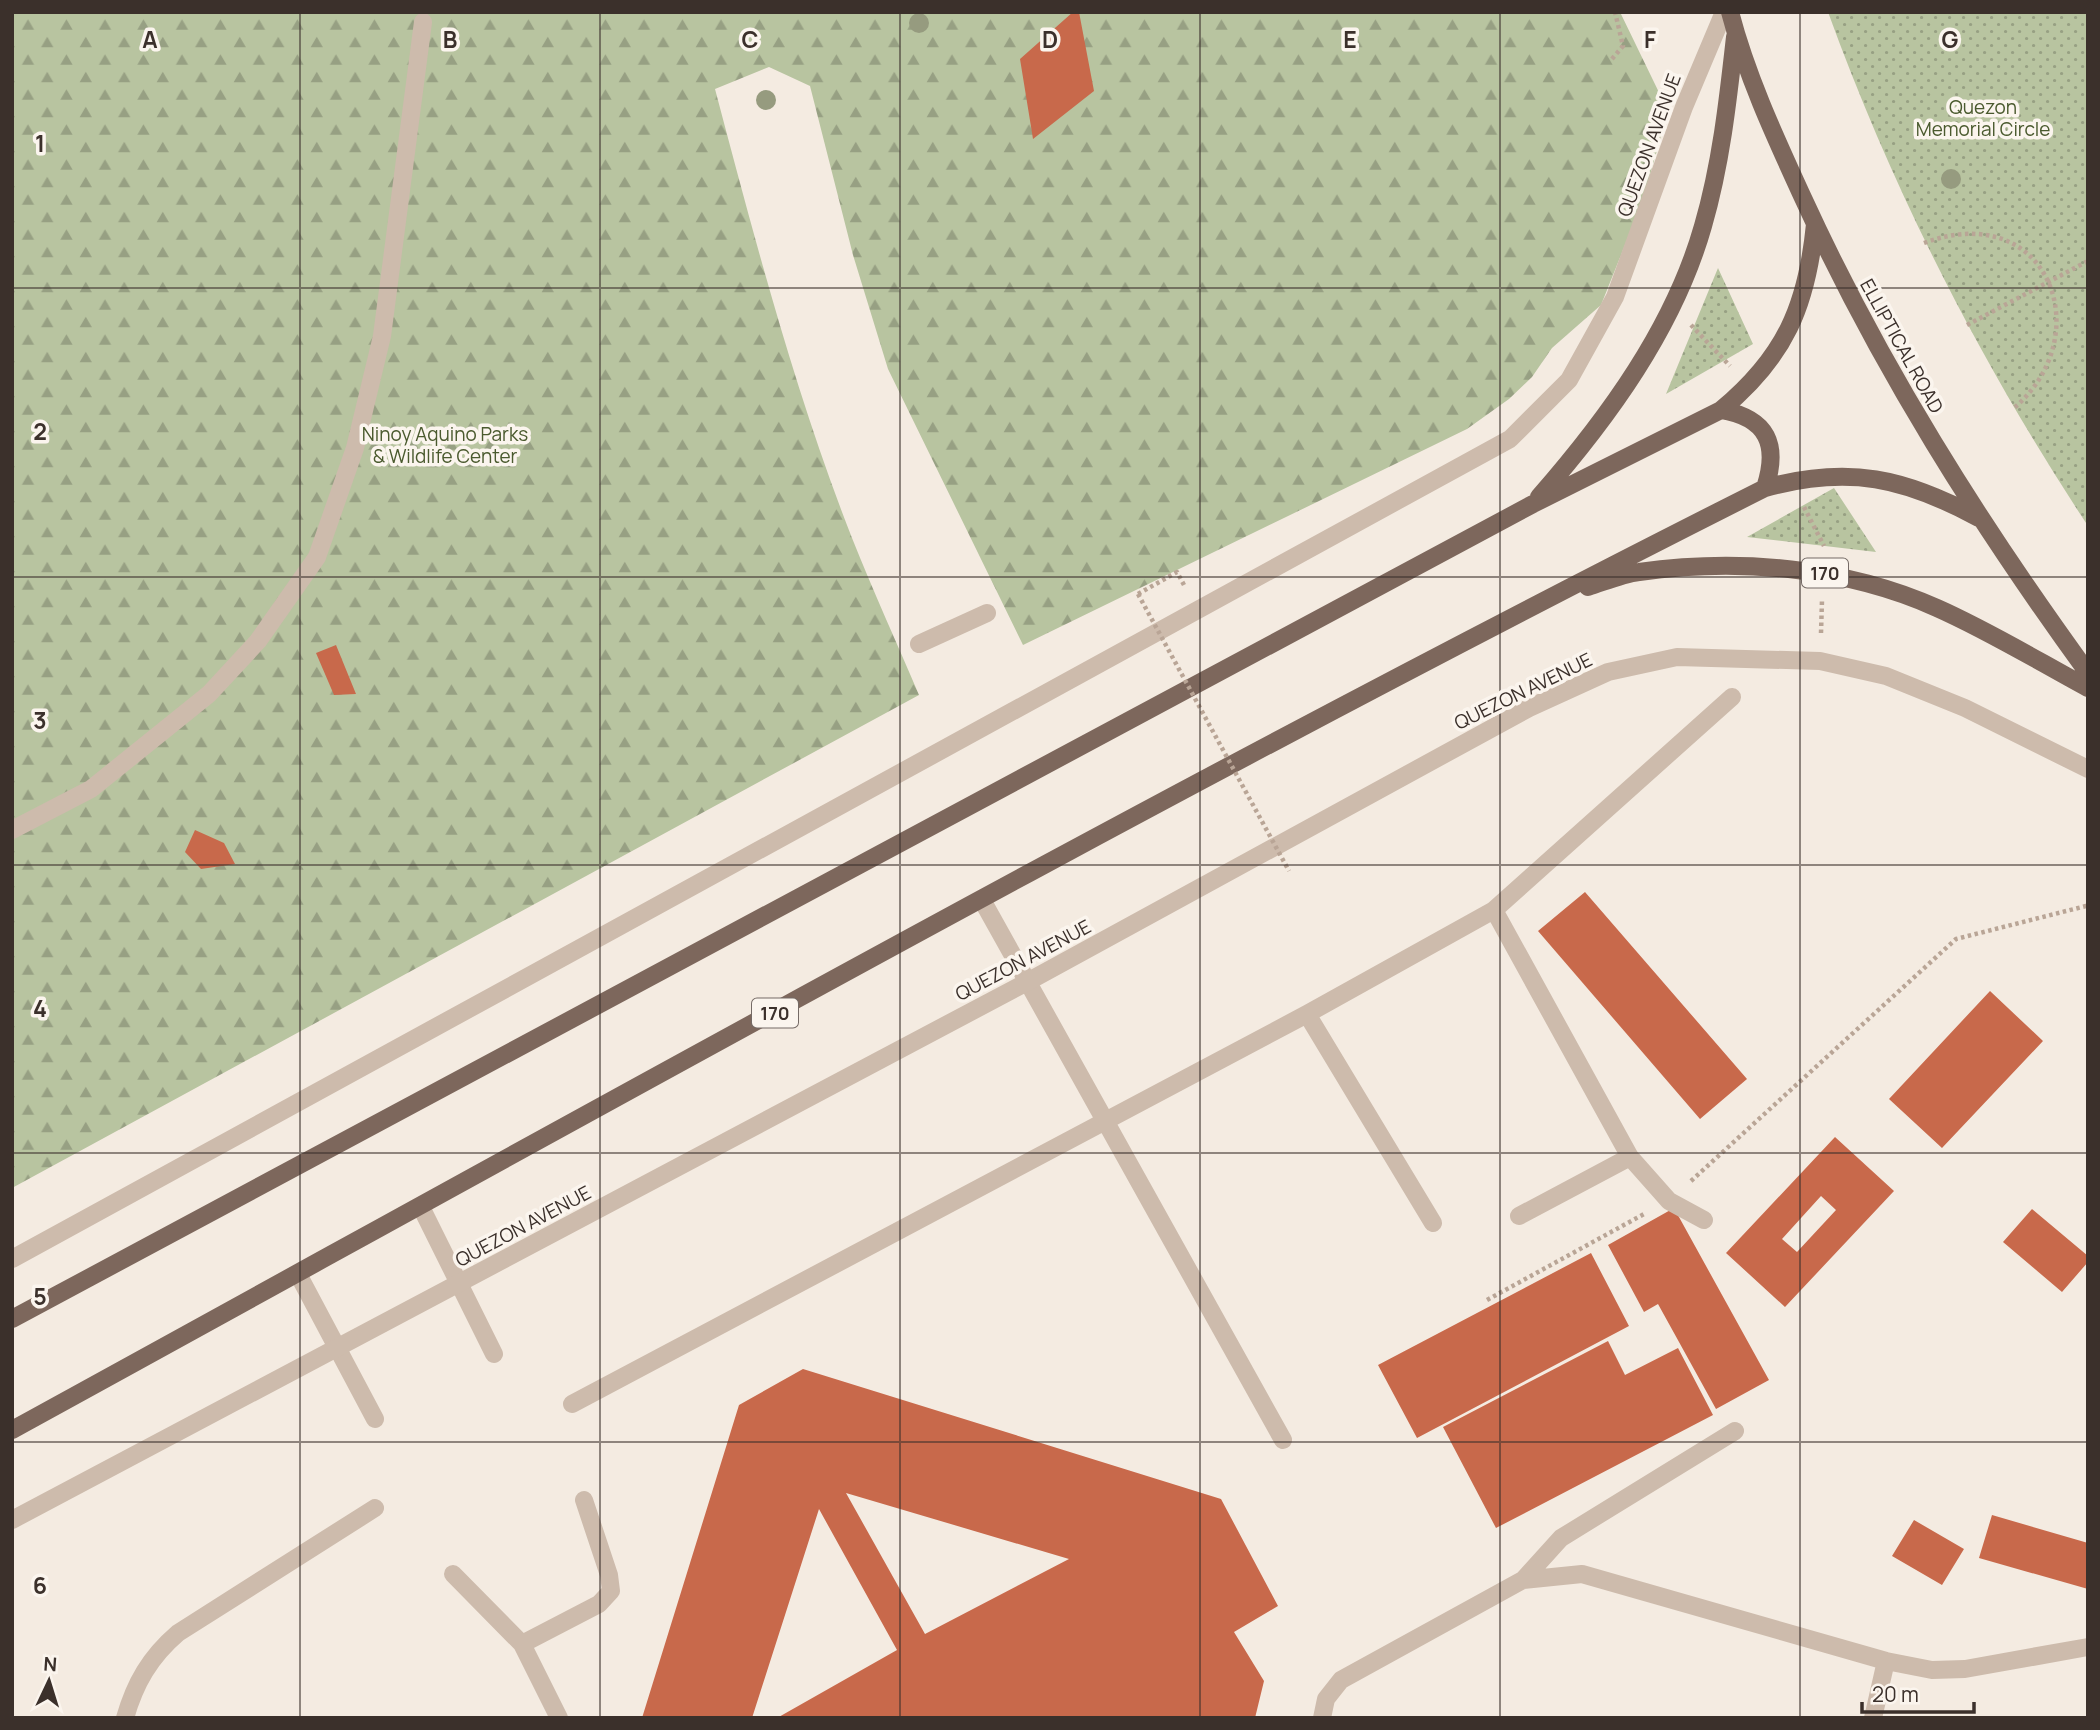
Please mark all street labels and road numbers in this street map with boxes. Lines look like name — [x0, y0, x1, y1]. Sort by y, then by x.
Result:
street label: QUEZON AVENUE — [1611, 70, 1687, 220]
street label: ELLIPTICAL ROAD — [1854, 274, 1950, 418]
road number: 170 — [1802, 558, 1848, 588]
street label: QUEZON AVENUE — [1450, 646, 1596, 736]
street label: QUEZON AVENUE — [951, 913, 1095, 1007]
road number: 170 — [752, 998, 798, 1028]
street label: QUEZON AVENUE — [451, 1179, 595, 1273]

